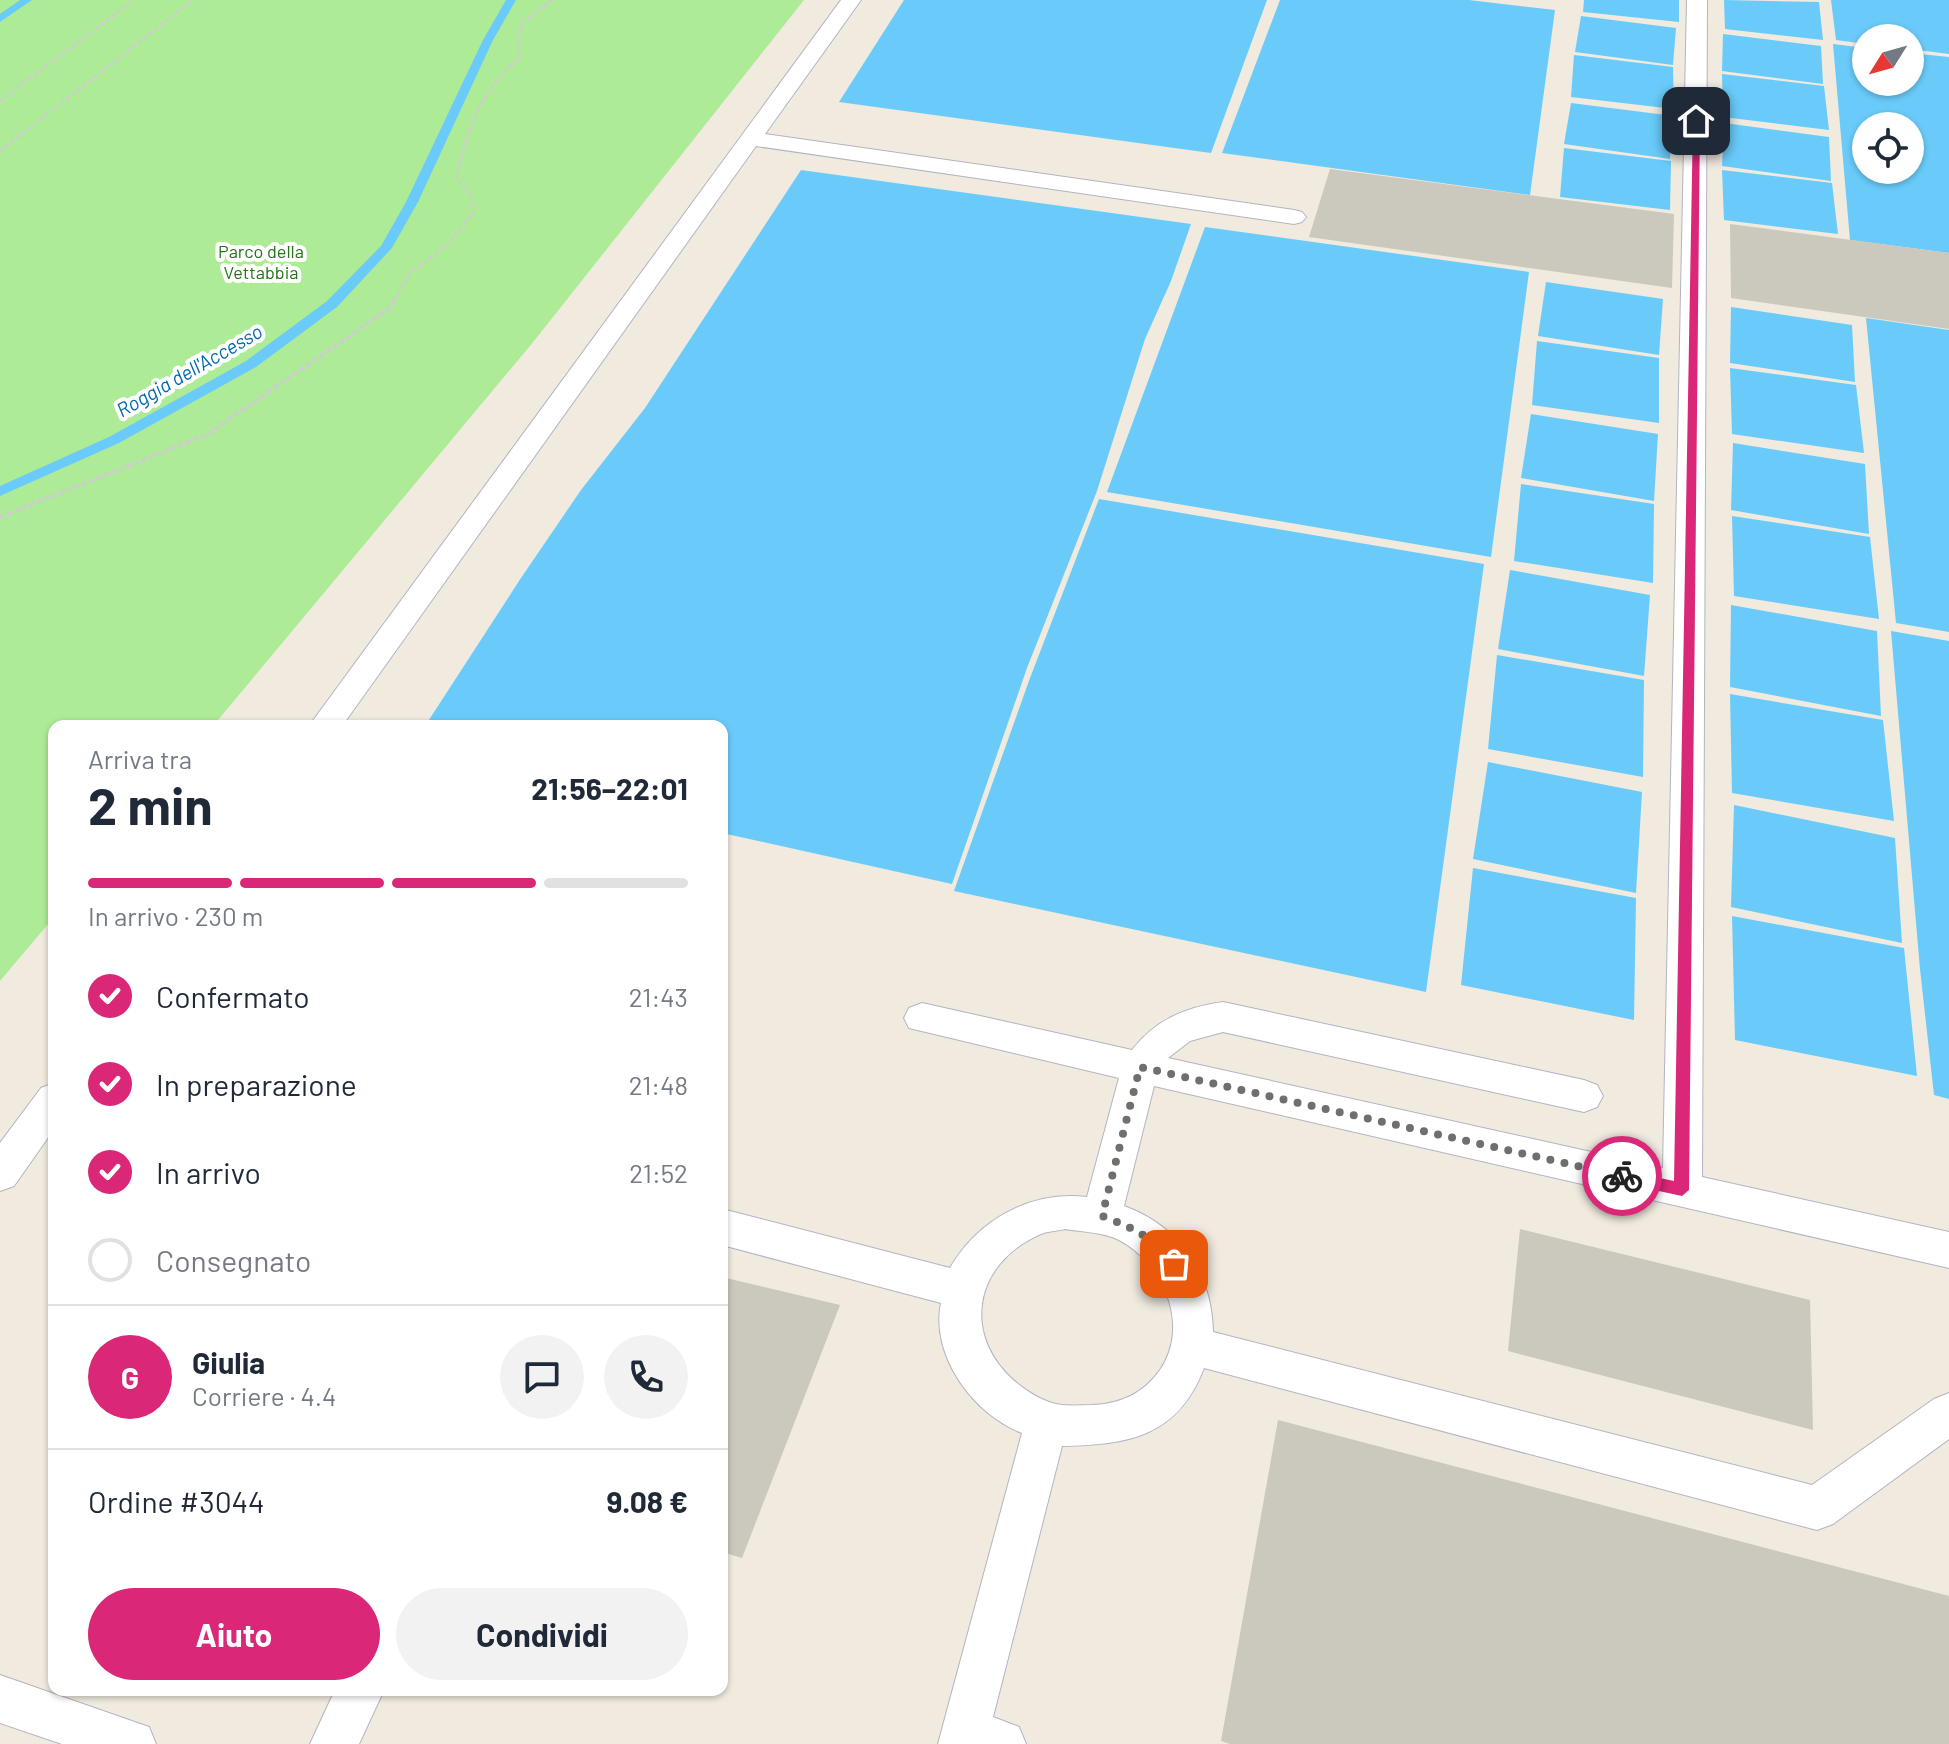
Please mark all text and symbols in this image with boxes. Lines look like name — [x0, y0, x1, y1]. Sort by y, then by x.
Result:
north arrow — [1852, 24, 1924, 96]
map controls — [1852, 24, 1924, 184]
pin — [1662, 87, 1730, 155]
icon: home — [1674, 99, 1718, 143]
button: locate — [1852, 112, 1924, 184]
park label: Parco della Vettabbia — [218, 240, 304, 283]
water label: Roggia dell'Accesso — [112, 318, 266, 422]
text: Arriva tra — [88, 743, 192, 774]
text: 21:56–22:01 — [531, 770, 688, 806]
text: 2 min — [88, 773, 213, 835]
text: In arrivo · 230 m — [88, 900, 263, 931]
icon: check — [88, 974, 132, 1018]
text: Confermato — [156, 978, 310, 1014]
text: 21:43 — [629, 981, 688, 1012]
icon: check — [88, 1062, 132, 1106]
text: In preparazione — [156, 1066, 357, 1102]
text: 21:48 — [629, 1069, 688, 1100]
courier — [1582, 1136, 1662, 1216]
icon: check — [88, 1150, 132, 1194]
text: In arrivo — [156, 1154, 261, 1190]
icon: bike — [1600, 1154, 1644, 1198]
text: 21:52 — [629, 1157, 688, 1188]
pin — [1140, 1230, 1208, 1298]
text: Consegnato — [156, 1242, 311, 1278]
icon: bag — [1152, 1242, 1196, 1286]
button: chat — [500, 1335, 584, 1419]
button: phone — [604, 1335, 688, 1419]
text: Giulia — [192, 1344, 265, 1380]
text: G — [121, 1359, 139, 1395]
text: Corriere · 4.4 — [192, 1380, 336, 1411]
text: Ordine #3044 — [88, 1483, 265, 1519]
text: 9.08 € — [606, 1483, 688, 1519]
button: Aiuto — [88, 1588, 380, 1680]
button: Condividi — [396, 1588, 688, 1680]

